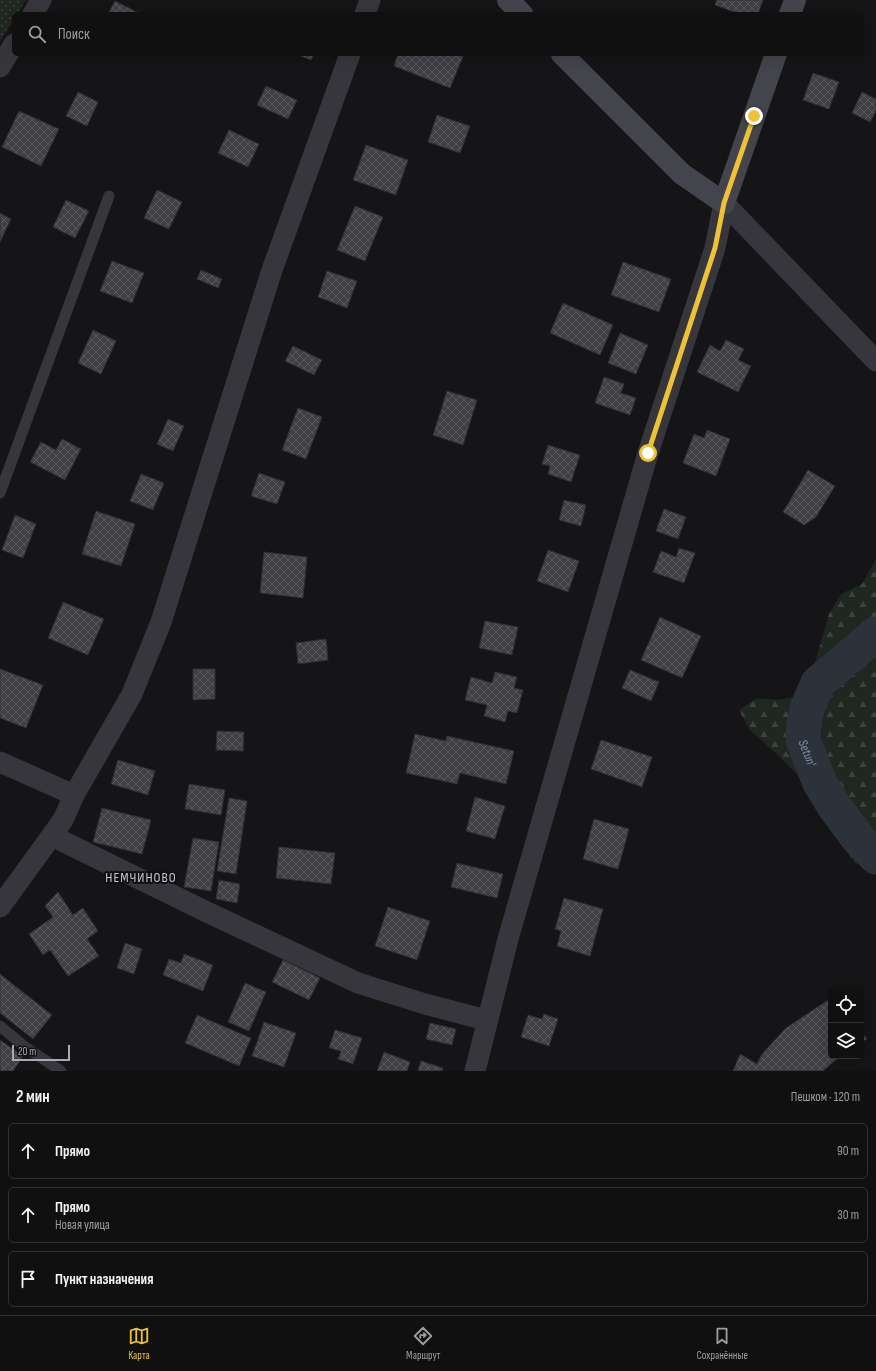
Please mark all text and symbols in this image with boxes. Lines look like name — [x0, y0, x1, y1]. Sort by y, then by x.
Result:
search box — [12, 12, 864, 56]
icon: search — [26, 23, 48, 45]
text: Поиск — [58, 25, 90, 44]
route end — [745, 107, 763, 125]
route start — [639, 444, 657, 462]
water label: Setun' — [795, 737, 820, 769]
district label: НЕМЧИНОВО — [105, 869, 177, 886]
map controls — [828, 987, 864, 1059]
button: locate — [828, 987, 864, 1023]
button: layers — [828, 1023, 864, 1059]
scale bar — [12, 1043, 70, 1062]
text: 20 m — [18, 1045, 36, 1058]
text: 2 мин — [16, 1087, 50, 1107]
text: Пешком · 120 m — [791, 1089, 860, 1105]
icon: ahead — [17, 1140, 39, 1162]
text: Прямо — [55, 1142, 90, 1161]
text: 90 m — [837, 1143, 859, 1159]
text: Прямо — [55, 1198, 90, 1217]
icon: ahead — [17, 1204, 39, 1226]
text: 30 m — [837, 1207, 859, 1223]
text: Новая улица — [55, 1217, 110, 1233]
icon: arrive — [17, 1268, 39, 1290]
text: Пункт назначения — [55, 1270, 153, 1289]
tab: Карта — [128, 1325, 150, 1362]
tab: Маршрут — [406, 1325, 441, 1362]
tab: Сохранённые — [697, 1325, 748, 1362]

